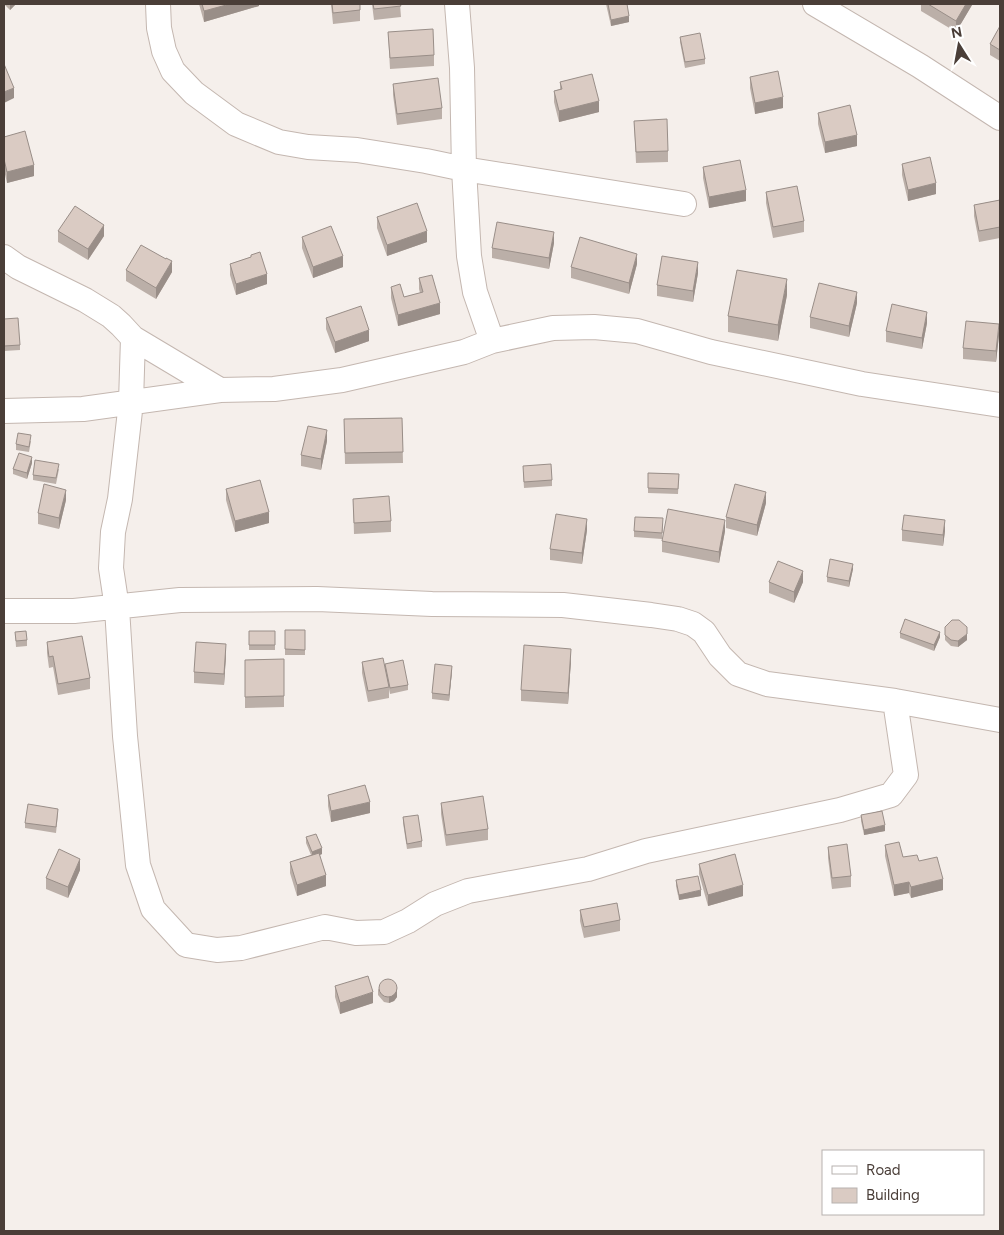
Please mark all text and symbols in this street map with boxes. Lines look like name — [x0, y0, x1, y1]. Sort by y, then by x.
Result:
north arrow — [934, 20, 984, 70]
text: N — [950, 23, 964, 42]
legend — [822, 1150, 984, 1215]
text: Road — [866, 1161, 901, 1179]
text: Building — [866, 1186, 920, 1204]

